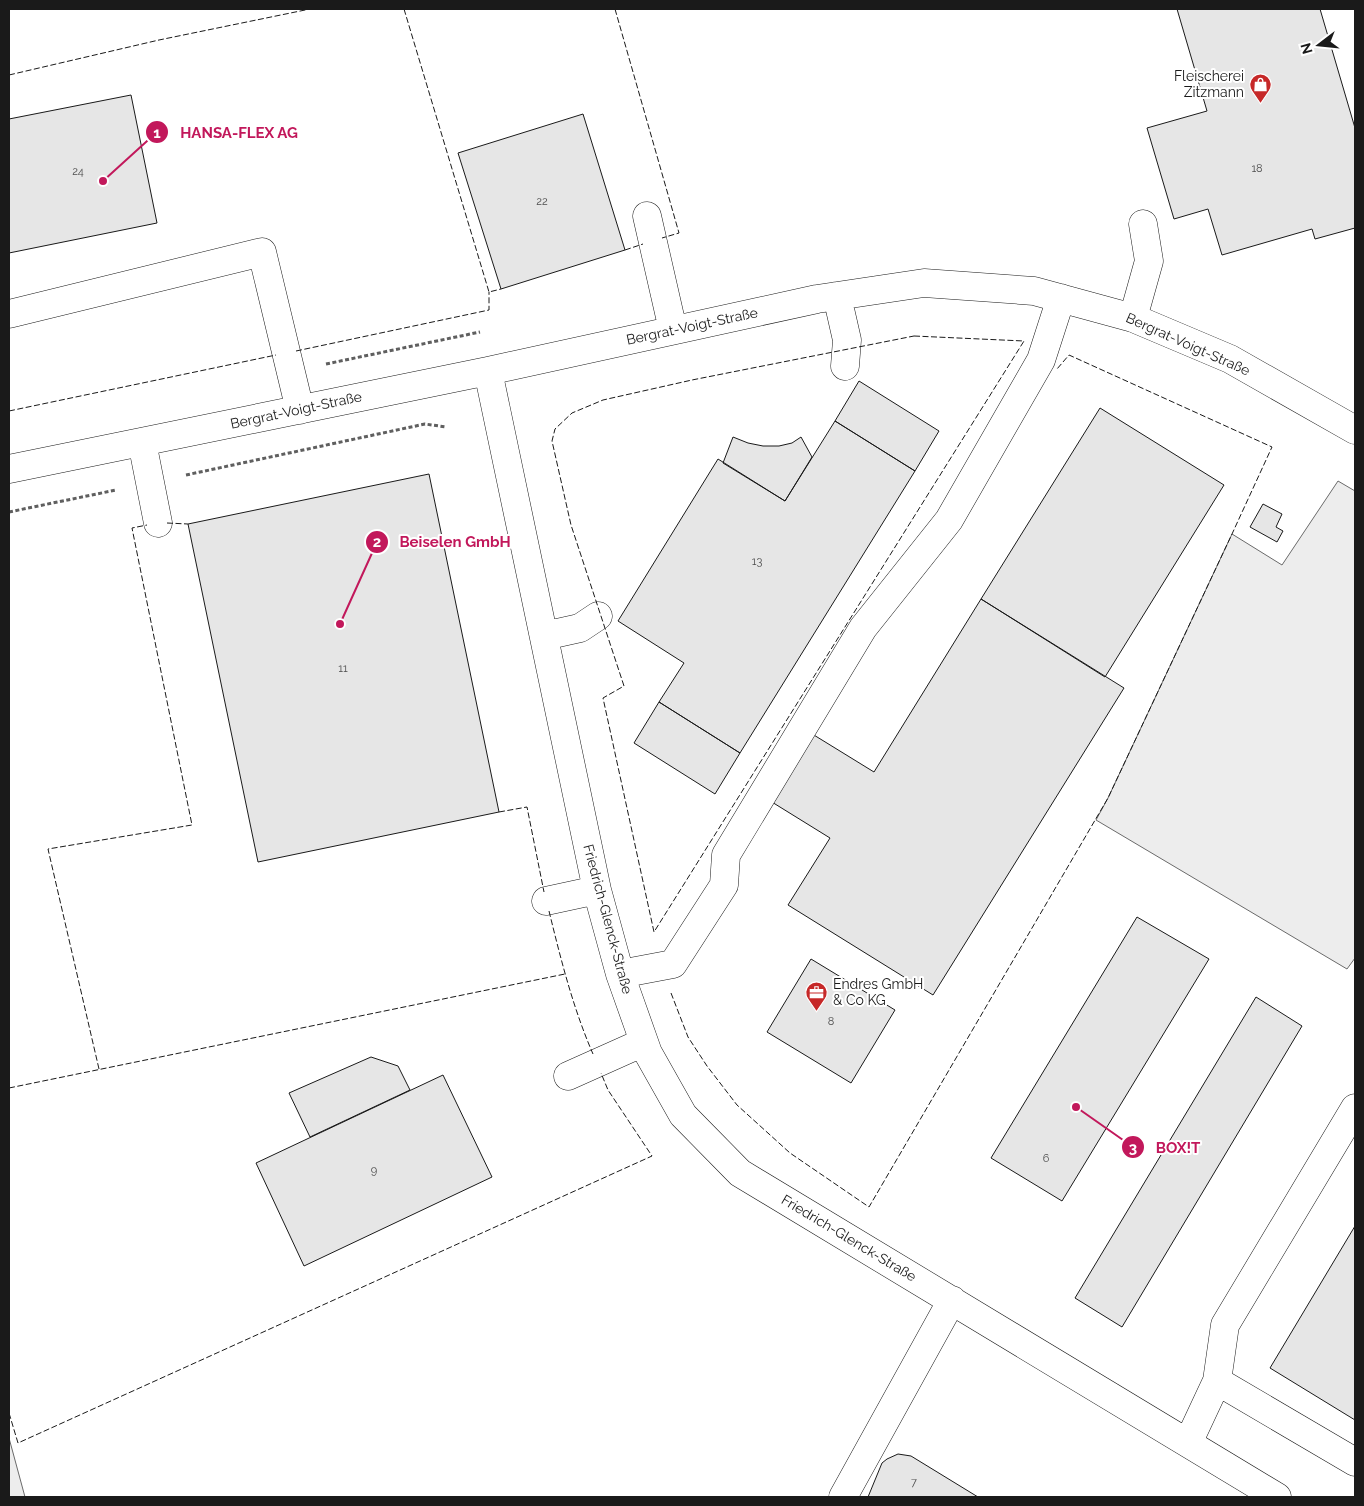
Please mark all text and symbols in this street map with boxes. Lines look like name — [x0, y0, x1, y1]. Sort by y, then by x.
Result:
north arrow — [1294, 20, 1344, 70]
text: N — [1297, 41, 1316, 56]
place label: Fleischerei Zitzmann — [1174, 68, 1244, 100]
shop icon: Fleischerei Zitzmann — [1248, 72, 1272, 103]
callout: HANSA-FLEX AG — [145, 117, 308, 147]
text: 1 — [153, 124, 161, 142]
text: HANSA-FLEX AG — [180, 124, 298, 142]
house number: 18 — [1251, 162, 1263, 175]
house number: 24 — [72, 165, 84, 178]
house number: 22 — [536, 195, 548, 208]
street label: Bergrat-Voigt-Straße — [625, 304, 759, 348]
street label: Bergrat-Voigt-Straße — [1123, 309, 1253, 379]
street label: Bergrat-Voigt-Straße — [229, 388, 363, 432]
callout: Beiselen GmbH — [365, 527, 521, 557]
text: 2 — [373, 533, 381, 551]
text: Beiselen GmbH — [399, 533, 511, 551]
house number: 13 — [752, 555, 762, 568]
house number: 11 — [338, 662, 348, 675]
street label: Friedrich-Glenck-Straße — [580, 842, 636, 996]
place label: Endres GmbH & Co KG — [833, 976, 923, 1008]
office icon: Endres GmbH & Co KG — [805, 980, 829, 1011]
house number: 8 — [828, 1015, 834, 1028]
callout: BOX!T — [1121, 1132, 1211, 1162]
text: 3 — [1129, 1139, 1137, 1157]
text: BOX!T — [1156, 1139, 1201, 1157]
house number: 6 — [1043, 1152, 1050, 1165]
house number: 9 — [371, 1164, 377, 1177]
street label: Friedrich-Glenck-Straße — [779, 1191, 919, 1285]
house number: 7 — [911, 1476, 917, 1489]

